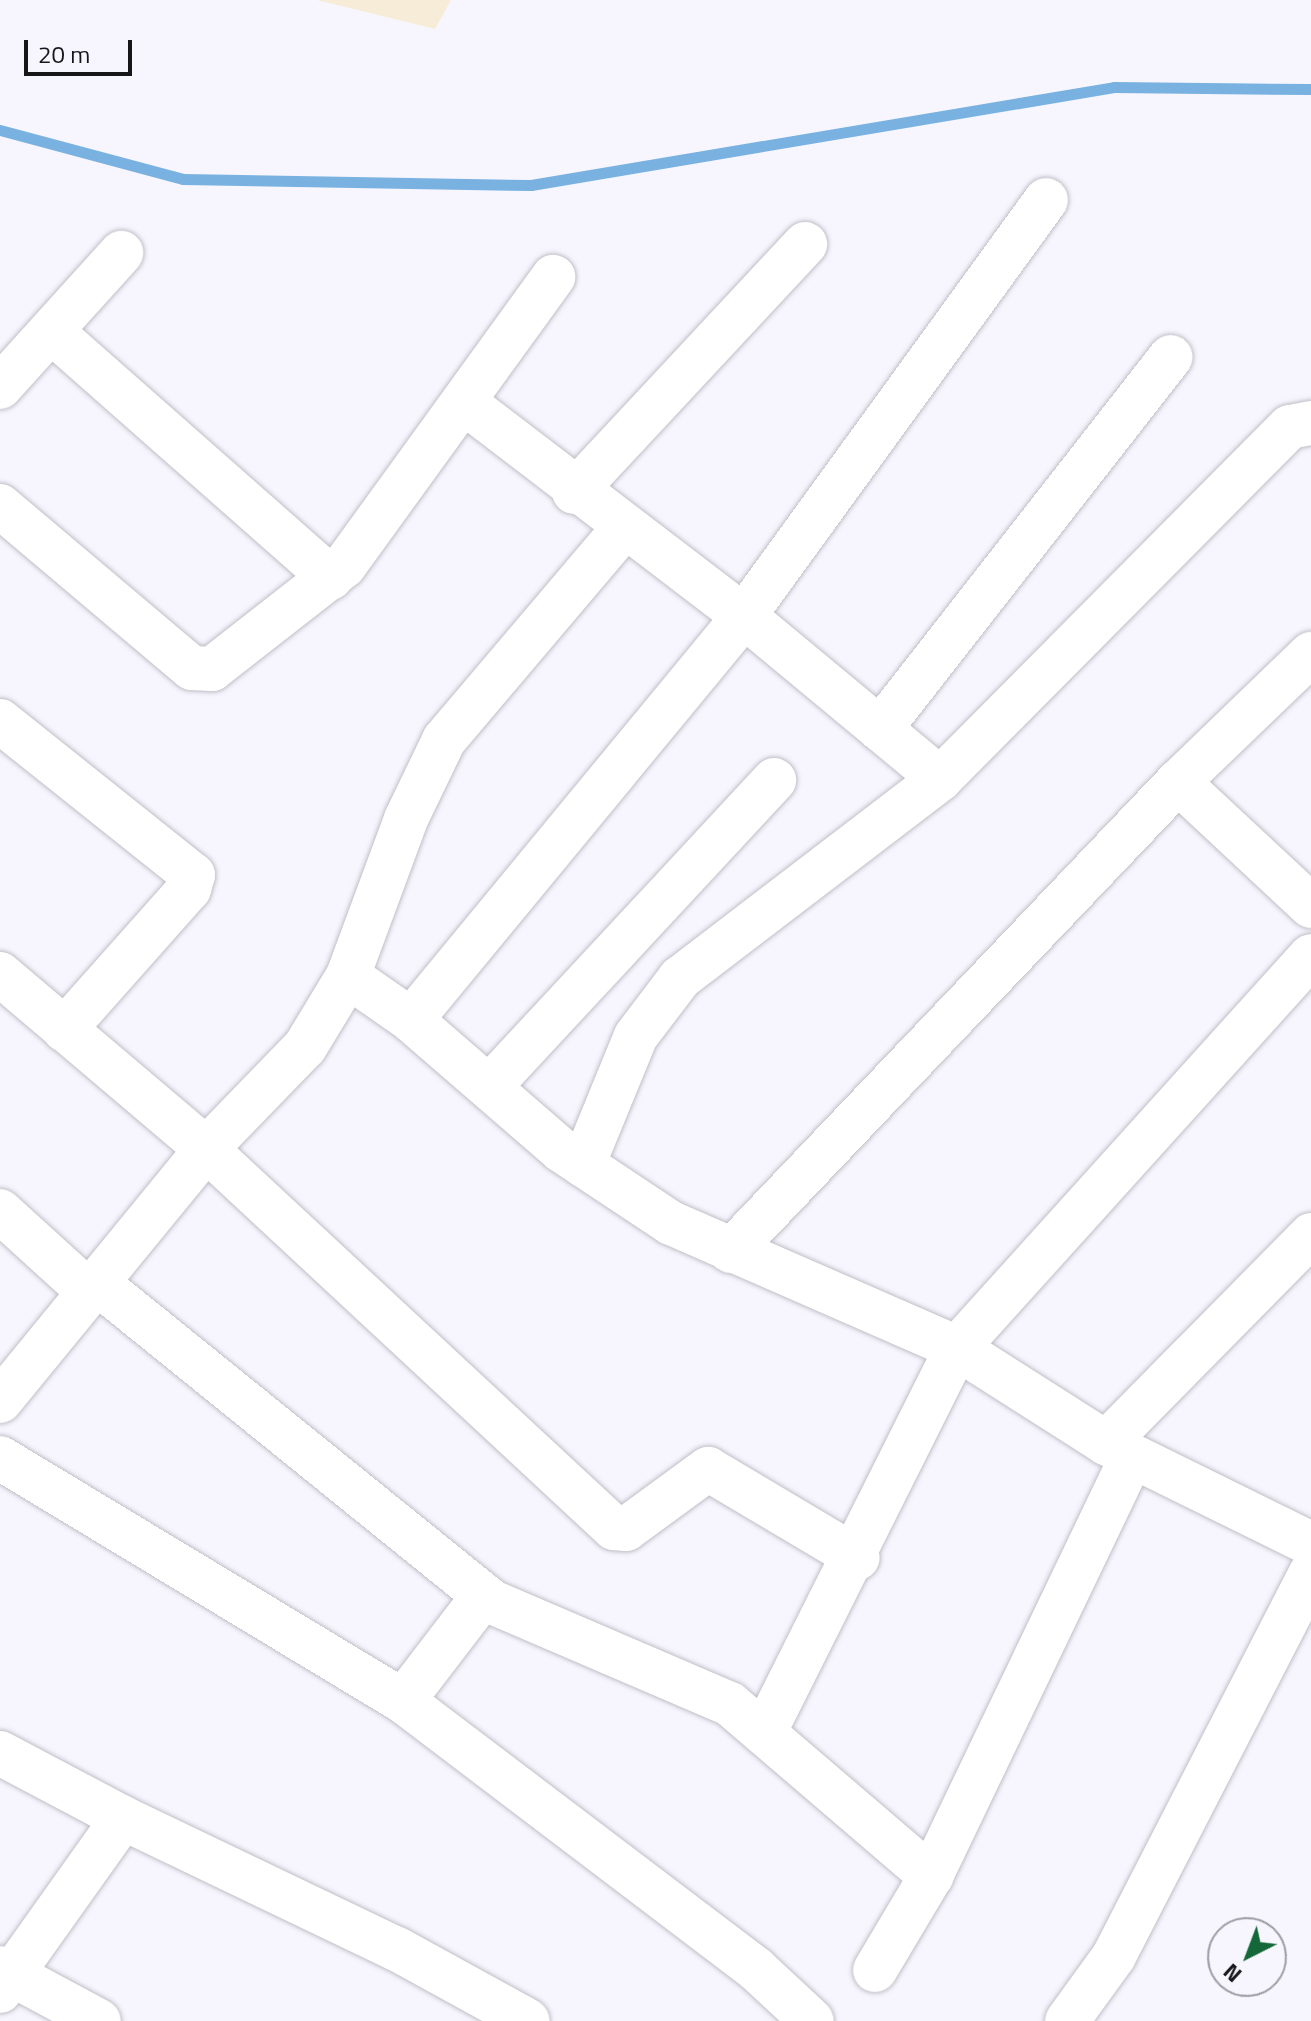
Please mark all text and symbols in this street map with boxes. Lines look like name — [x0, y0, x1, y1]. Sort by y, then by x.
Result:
scale bar — [28, 24, 136, 74]
text: 20 m — [38, 36, 90, 72]
north arrow — [1207, 1917, 1287, 1997]
text: N — [1215, 1956, 1249, 1991]

